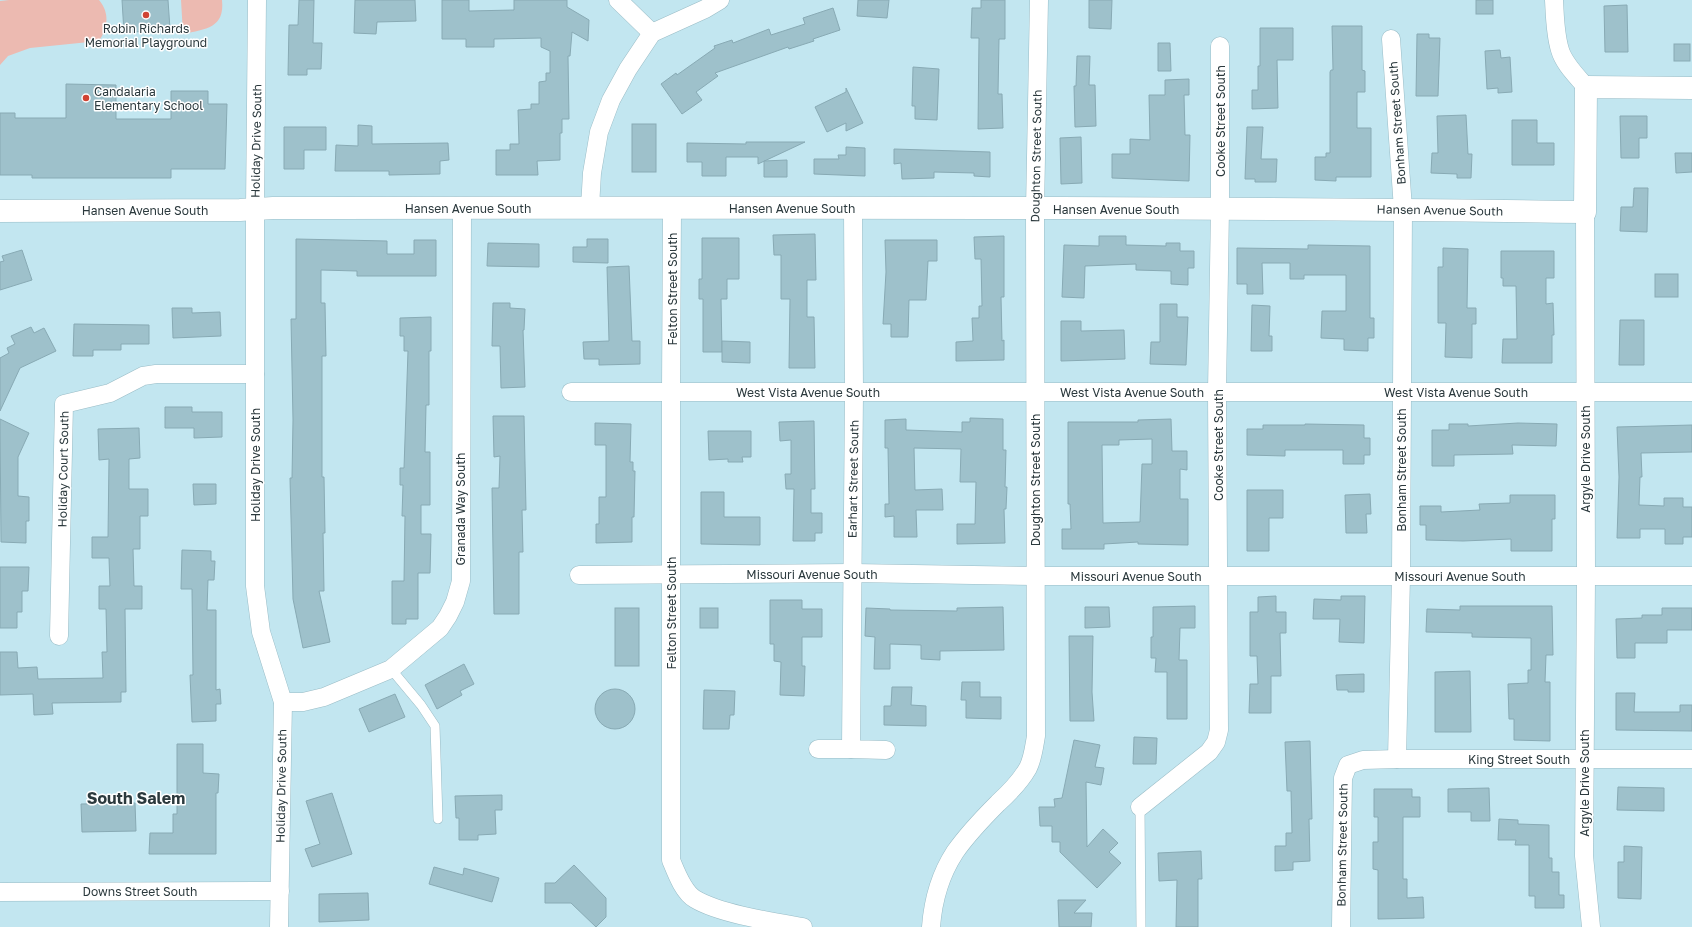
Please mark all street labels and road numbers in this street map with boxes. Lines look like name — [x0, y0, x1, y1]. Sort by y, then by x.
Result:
street label: Bonham Street South — [1385, 61, 1409, 185]
street label: Cooke Street South — [1213, 65, 1228, 177]
street label: Holiday Drive South — [248, 84, 264, 198]
street label: Doughton Street South — [1027, 90, 1045, 222]
street label: Hansen Avenue South — [405, 201, 531, 216]
street label: Hansen Avenue South — [729, 201, 855, 216]
street label: Hansen Avenue South — [1377, 201, 1503, 219]
street label: Hansen Avenue South — [1053, 202, 1179, 217]
street label: Hansen Avenue South — [82, 203, 208, 218]
street label: Felton Street South — [665, 233, 680, 345]
street label: West Vista Avenue South — [736, 385, 880, 400]
street label: West Vista Avenue South — [1060, 385, 1204, 400]
street label: West Vista Avenue South — [1384, 385, 1528, 400]
street label: Cooke Street South — [1211, 389, 1226, 501]
street label: Argyle Drive South — [1578, 405, 1593, 513]
street label: Holiday Drive South — [248, 408, 263, 522]
street label: Bonham Street South — [1394, 408, 1409, 532]
street label: Holiday Court South — [54, 411, 72, 527]
street label: Doughton Street South — [1028, 414, 1043, 546]
street label: Earhart Street South — [844, 420, 862, 538]
street label: Granada Way South — [453, 453, 468, 565]
street label: Felton Street South — [664, 557, 679, 669]
street label: Missouri Avenue South — [746, 567, 878, 582]
street label: Missouri Avenue South — [1070, 569, 1202, 584]
street label: Missouri Avenue South — [1394, 569, 1526, 584]
street label: Holiday Drive South — [273, 729, 289, 843]
street label: Argyle Drive South — [1577, 729, 1592, 837]
street label: King Street South — [1468, 752, 1570, 767]
street label: Bonham Street South — [1333, 783, 1351, 907]
street label: Downs Street South — [83, 884, 197, 899]

